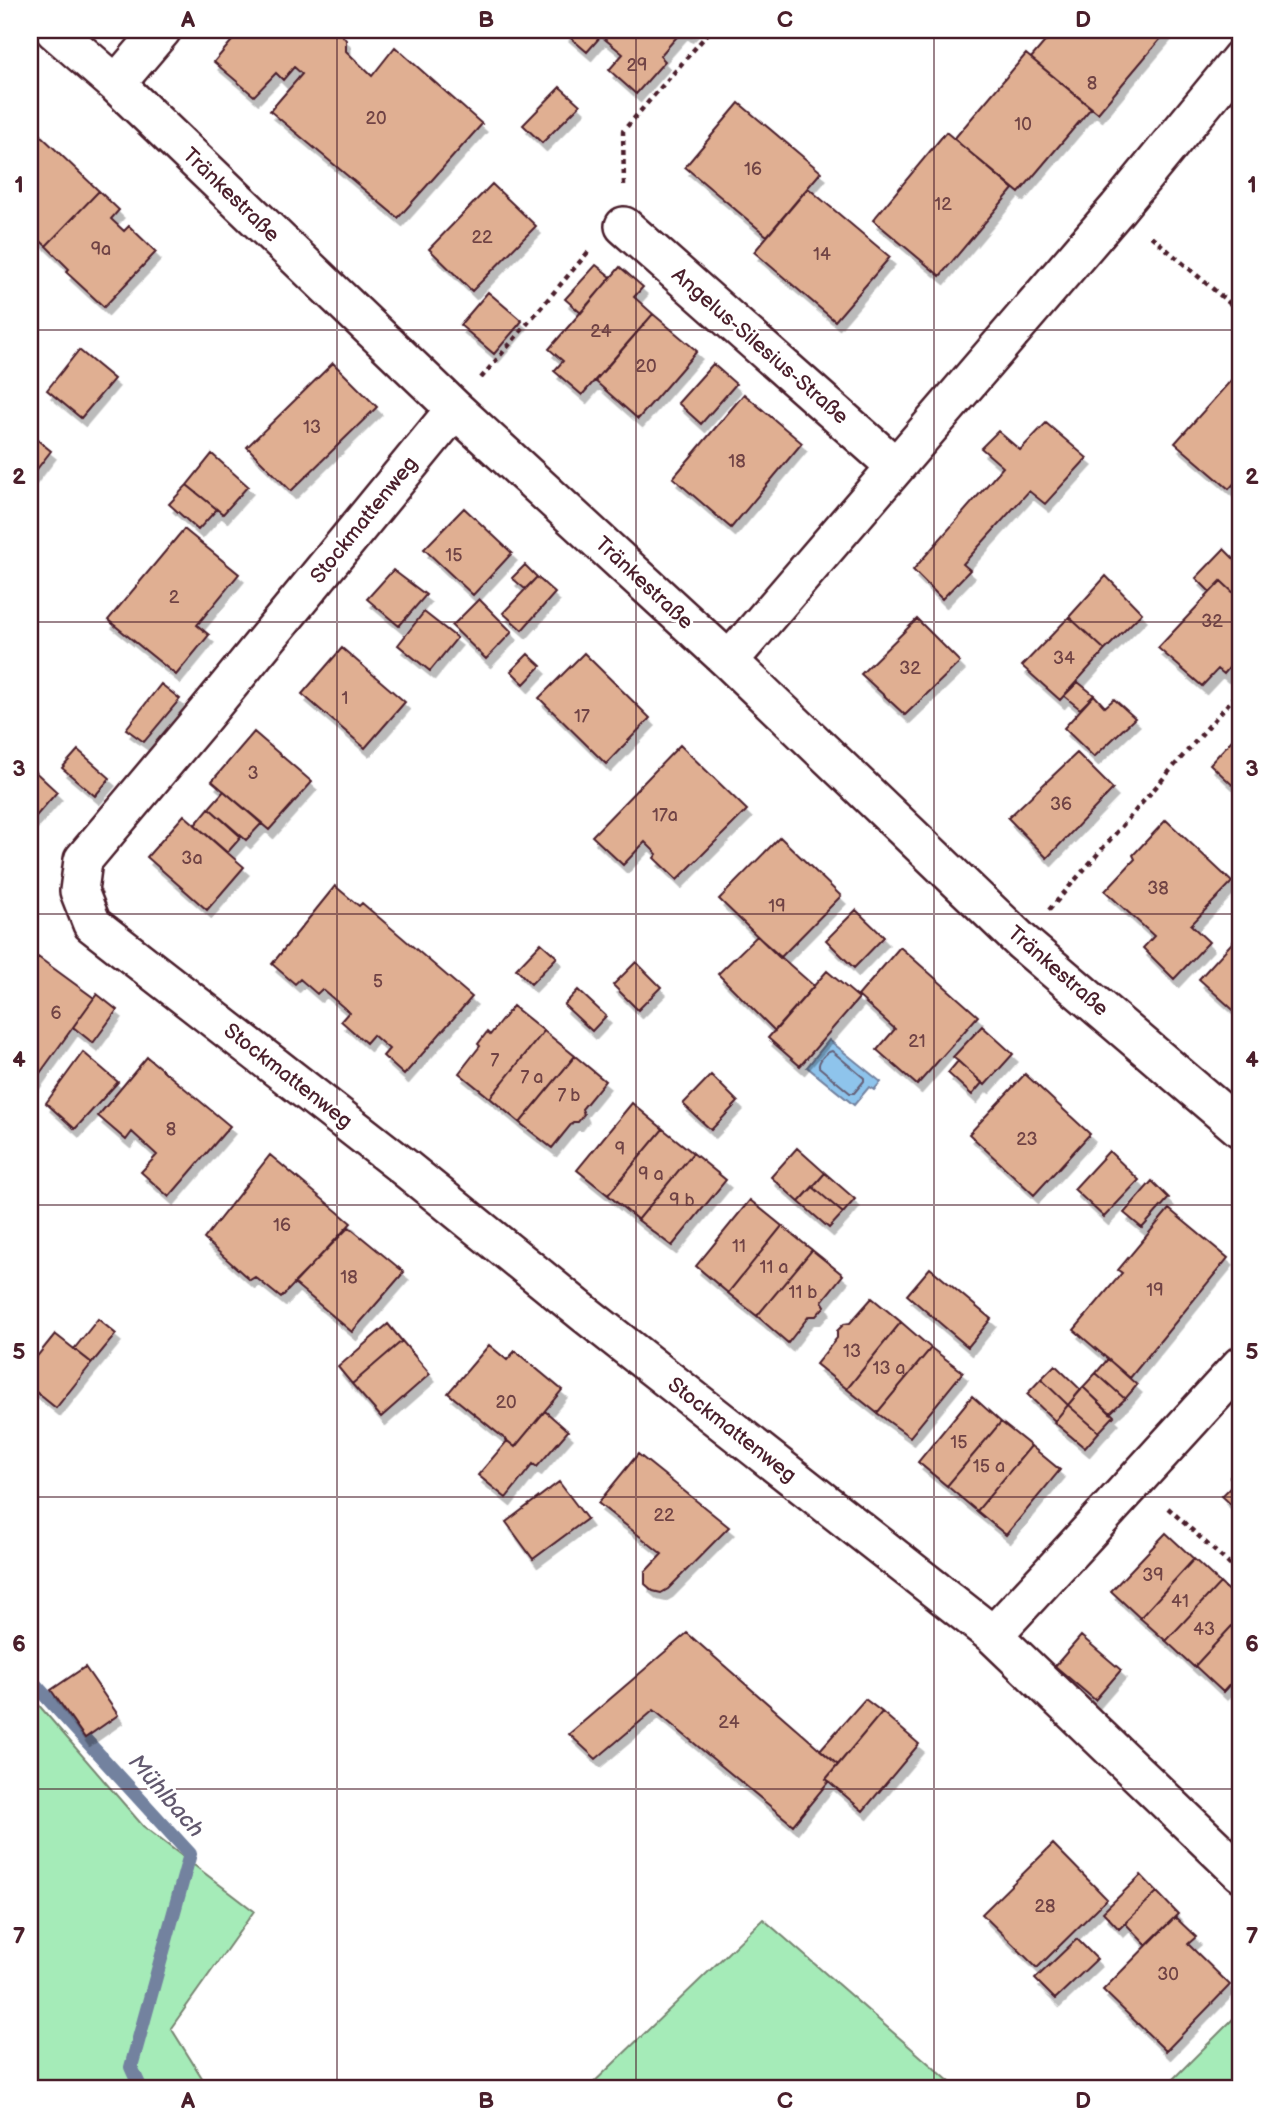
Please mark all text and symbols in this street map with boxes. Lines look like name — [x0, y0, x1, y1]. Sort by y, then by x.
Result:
text: A — [180, 6, 196, 34]
text: B — [478, 6, 494, 34]
text: C — [777, 6, 793, 34]
text: D — [1075, 6, 1091, 34]
house number: 29 — [626, 55, 648, 76]
house number: 8 — [1087, 73, 1097, 94]
house number: 20 — [365, 108, 387, 129]
house number: 10 — [1014, 114, 1032, 135]
street label: Tränkestraße — [177, 143, 285, 247]
house number: 16 — [744, 159, 762, 180]
text: 1 — [14, 171, 24, 199]
text: 1 — [1247, 171, 1257, 199]
house number: 12 — [934, 194, 952, 215]
house number: 22 — [471, 227, 493, 248]
house number: 9a — [91, 239, 111, 260]
house number: 14 — [813, 244, 831, 265]
street label: Angelus-Silesius-Straße — [667, 262, 853, 430]
house number: 24 — [590, 321, 612, 342]
house number: 20 — [635, 356, 657, 377]
house number: 13 — [303, 417, 321, 438]
street label: Stockmattenweg — [305, 451, 423, 589]
house number: 18 — [728, 451, 746, 472]
text: 2 — [12, 463, 26, 491]
text: 2 — [1245, 463, 1259, 491]
street label: Tränkestraße — [590, 531, 698, 635]
house number: 15 — [445, 545, 463, 566]
house number: 2 — [169, 587, 180, 608]
house number: 32 — [1201, 611, 1223, 632]
house number: 34 — [1053, 648, 1075, 669]
house number: 32 — [899, 658, 921, 679]
house number: 1 — [342, 688, 348, 709]
house number: 17 — [574, 706, 590, 727]
text: 3 — [12, 755, 26, 783]
text: 3 — [1245, 755, 1259, 783]
house number: 3 — [247, 763, 259, 784]
house number: 36 — [1050, 794, 1072, 815]
house number: 17a — [652, 805, 678, 826]
house number: 3a — [181, 848, 203, 869]
house number: 38 — [1147, 878, 1169, 899]
house number: 19 — [768, 896, 786, 917]
street label: Tränkestraße — [1003, 921, 1113, 1021]
house number: 5 — [373, 971, 383, 992]
house number: 6 — [51, 1003, 62, 1024]
street label: Stockmattenweg — [219, 1018, 357, 1134]
house number: 21 — [908, 1031, 926, 1052]
text: 4 — [12, 1046, 26, 1074]
text: 4 — [1245, 1046, 1259, 1074]
house number: 7 — [491, 1050, 500, 1071]
house number: 7 a — [521, 1067, 543, 1088]
house number: 7 b — [558, 1085, 580, 1106]
house number: 8 — [166, 1119, 176, 1140]
house number: 23 — [1016, 1129, 1038, 1150]
house number: 9 — [615, 1139, 625, 1160]
house number: 9 a — [638, 1164, 664, 1185]
house number: 9 b — [669, 1190, 695, 1211]
house number: 16 — [273, 1215, 291, 1236]
house number: 11 — [732, 1236, 746, 1257]
house number: 11 a — [760, 1257, 788, 1278]
house number: 18 — [340, 1267, 358, 1288]
house number: 19 — [1146, 1280, 1164, 1301]
house number: 11 b — [789, 1282, 817, 1303]
text: 5 — [12, 1338, 26, 1366]
text: 5 — [1245, 1338, 1259, 1366]
house number: 13 — [843, 1341, 861, 1362]
house number: 13 a — [872, 1358, 906, 1379]
street label: Stockmattenweg — [663, 1372, 801, 1488]
house number: 20 — [495, 1392, 517, 1413]
house number: 15 — [950, 1432, 968, 1453]
house number: 15 a — [973, 1456, 1005, 1477]
house number: 22 — [653, 1505, 675, 1526]
house number: 39 — [1142, 1565, 1164, 1586]
house number: 41 — [1171, 1591, 1189, 1612]
house number: 43 — [1193, 1619, 1215, 1640]
text: 6 — [12, 1630, 26, 1658]
text: 6 — [1245, 1630, 1259, 1658]
house number: 24 — [718, 1712, 740, 1733]
water label: Mühlbach — [122, 1749, 210, 1844]
house number: 28 — [1034, 1896, 1056, 1917]
text: 7 — [13, 1922, 26, 1950]
text: 7 — [1246, 1922, 1259, 1950]
house number: 30 — [1157, 1964, 1179, 1985]
text: A — [180, 2087, 196, 2115]
text: B — [478, 2087, 494, 2115]
text: C — [777, 2087, 793, 2115]
text: D — [1075, 2087, 1091, 2115]

